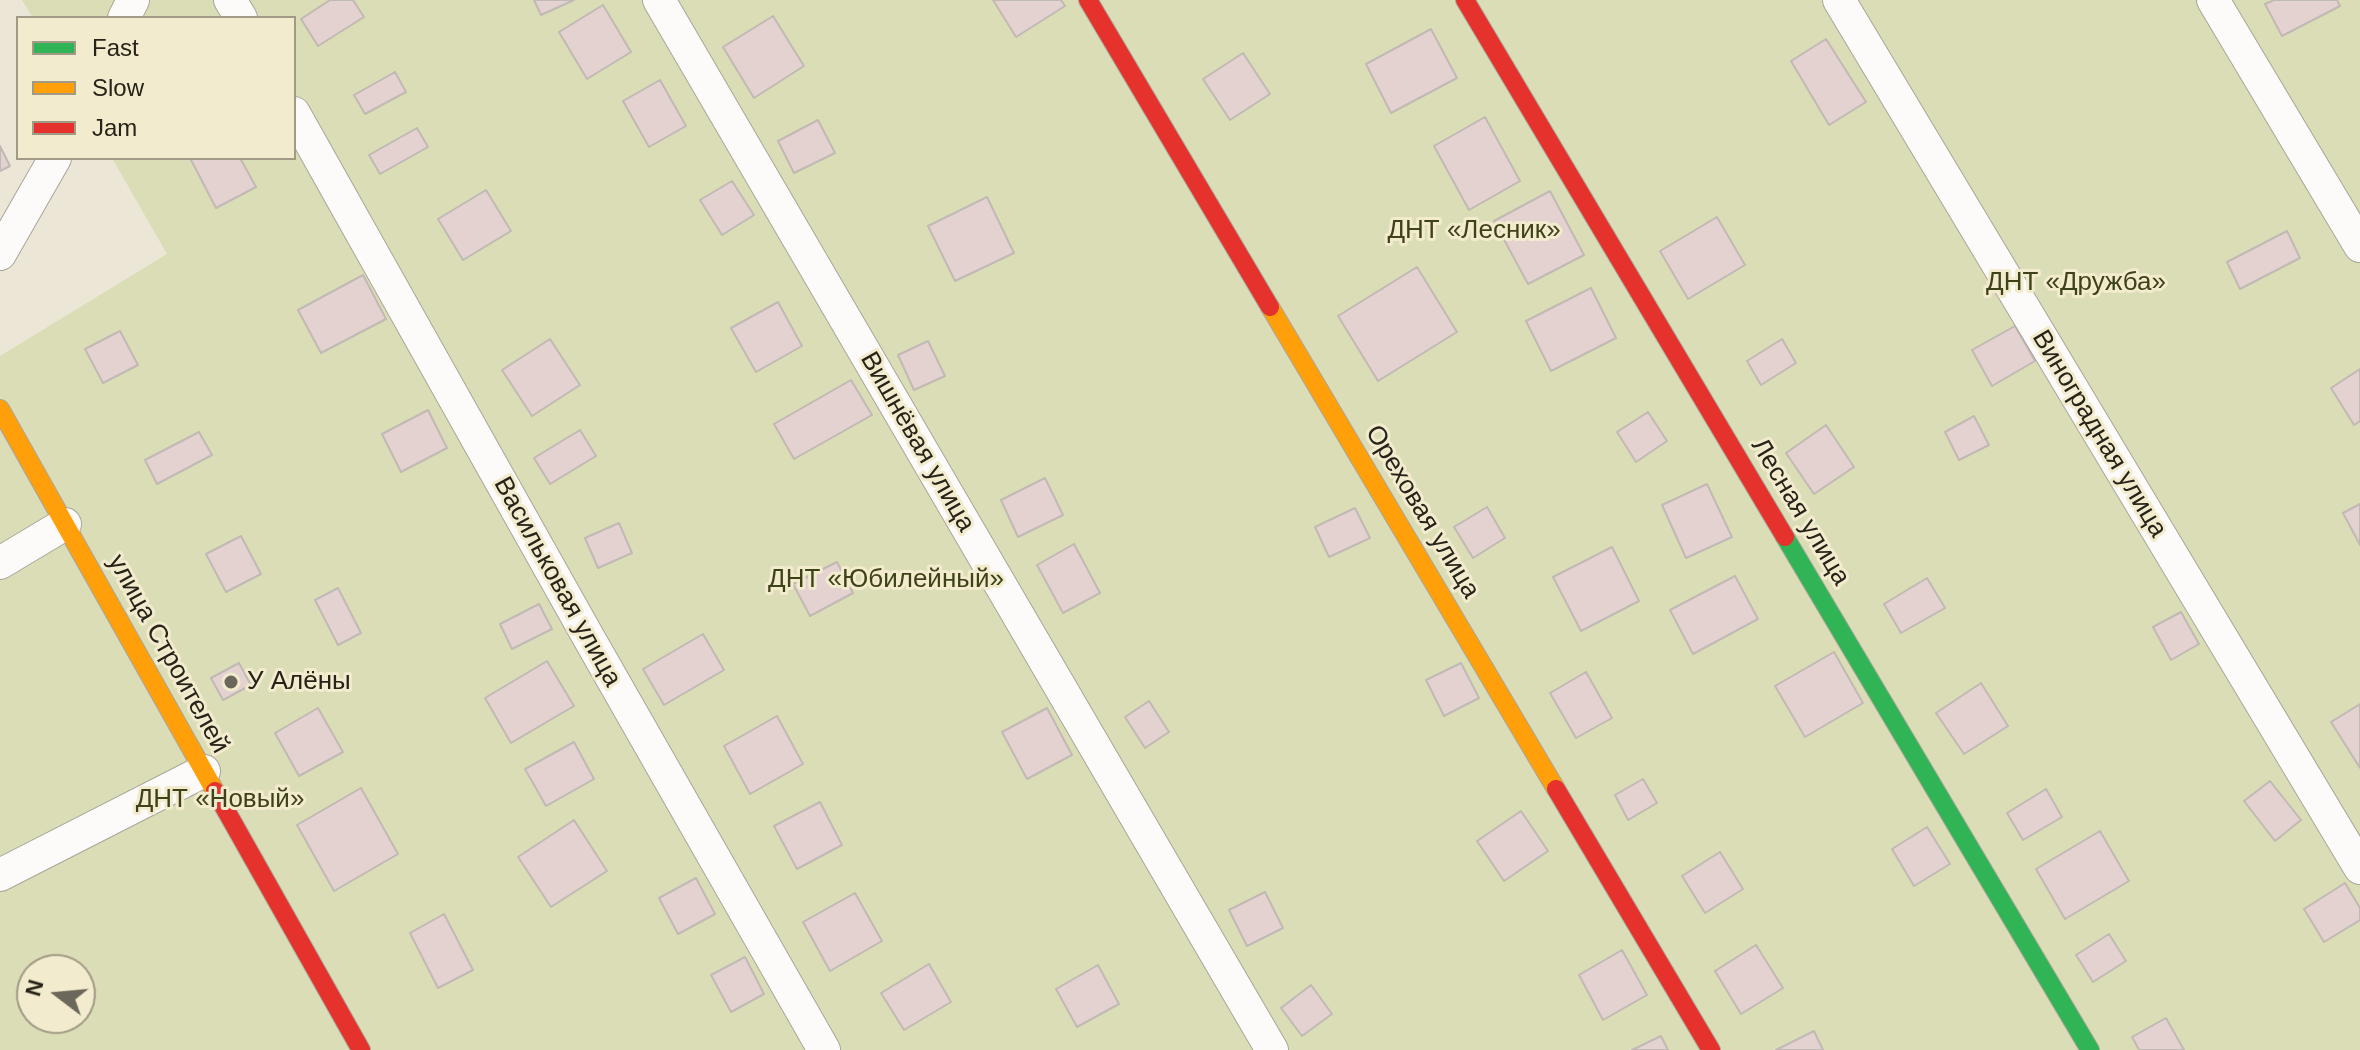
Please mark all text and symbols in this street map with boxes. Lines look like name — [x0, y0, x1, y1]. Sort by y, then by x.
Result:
legend — [16, 16, 296, 160]
text: Fast — [92, 34, 139, 61]
text: Slow — [92, 74, 144, 101]
text: Jam — [92, 114, 137, 141]
park label: ДНТ «Лесник» — [1387, 215, 1561, 247]
park label: ДНТ «Дружба» — [1986, 267, 2166, 299]
street label: Виноградная улица — [2025, 325, 2173, 543]
street label: Вишнёвая улица — [853, 347, 981, 537]
street label: Ореховая улица — [1358, 420, 1486, 604]
street label: Лесная улица — [1744, 433, 1856, 591]
street label: Васильковая улица — [486, 472, 628, 692]
street label: улица Строителей — [100, 549, 236, 759]
park label: ДНТ «Юбилейный» — [768, 564, 1004, 596]
place label: У Алёны — [247, 666, 351, 698]
marker: У Алёны — [222, 673, 240, 691]
park label: ДНТ «Новый» — [136, 784, 304, 816]
north arrow — [16, 954, 96, 1034]
text: N — [20, 977, 49, 999]

